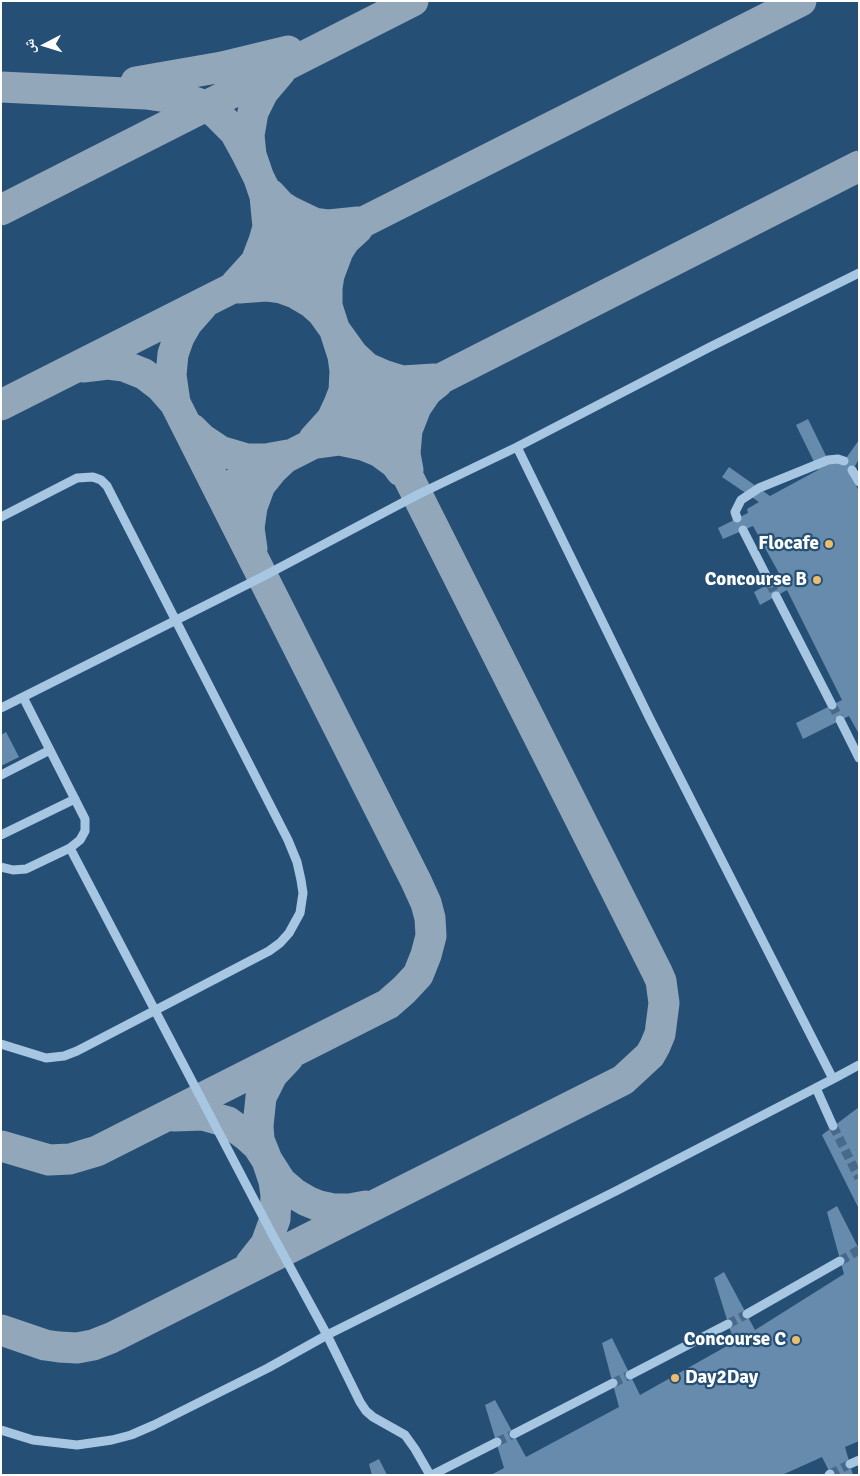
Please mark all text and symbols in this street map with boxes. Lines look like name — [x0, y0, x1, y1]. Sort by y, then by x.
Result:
north arrow — [20, 20, 70, 70]
text: ش — [20, 38, 39, 55]
place label: Flocafe — [758, 533, 819, 555]
marker: Flocafe — [823, 538, 835, 550]
place label: Concourse B — [705, 569, 807, 591]
marker: Concourse B — [811, 574, 823, 586]
place label: Concourse C — [684, 1329, 786, 1351]
marker: Concourse C — [790, 1334, 802, 1346]
place label: Day2Day — [685, 1367, 758, 1389]
marker: Day2Day — [669, 1372, 681, 1384]

